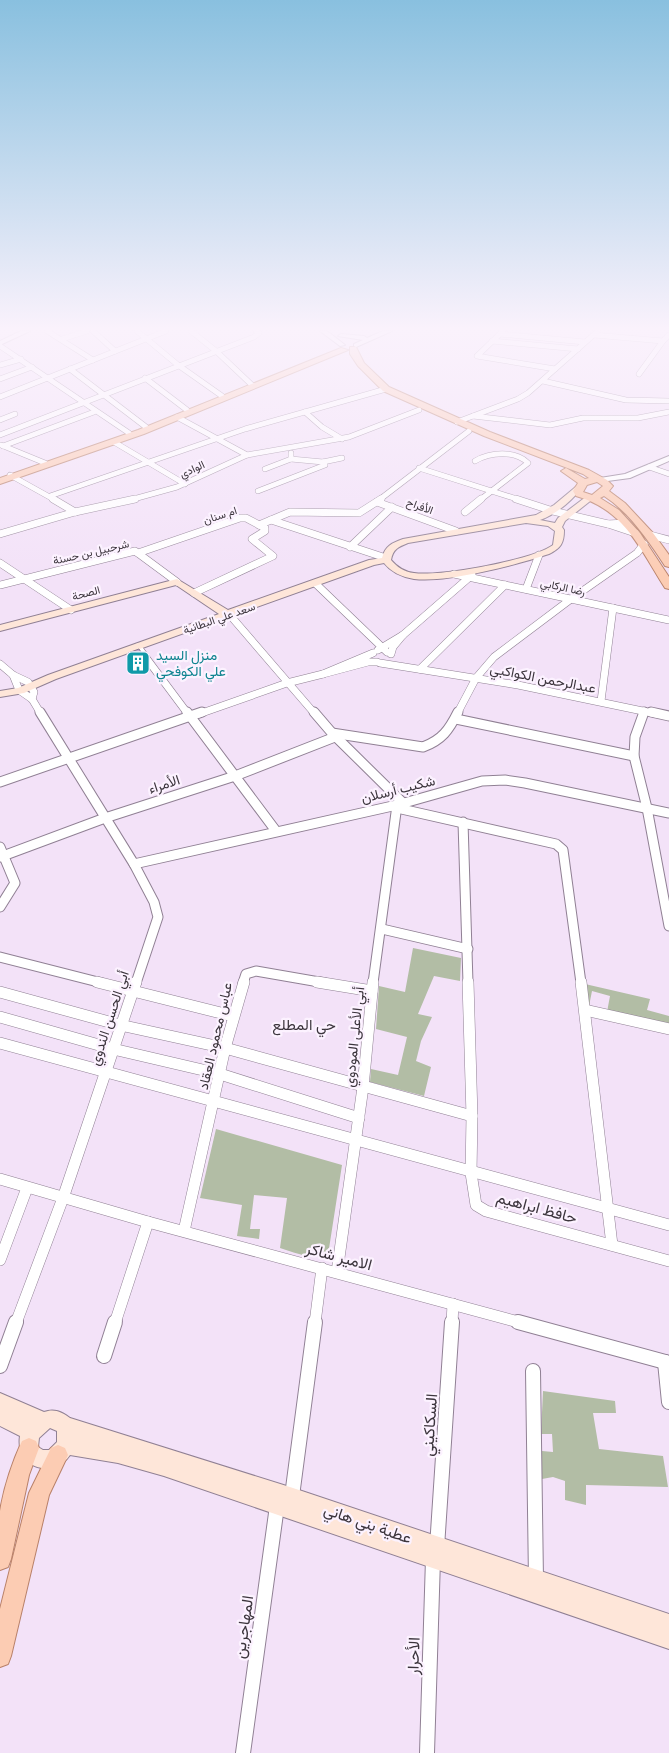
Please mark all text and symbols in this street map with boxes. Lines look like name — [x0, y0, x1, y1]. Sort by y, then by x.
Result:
street label: الوادي — [178, 458, 208, 484]
street label: الأفراح — [404, 496, 435, 518]
street label: ام سنان — [202, 504, 239, 528]
street label: شرحبيل بن حسنة — [52, 537, 131, 568]
street label: رضا الركابي — [539, 576, 587, 602]
street label: الصحة — [71, 584, 101, 602]
street label: سعد علي البطانية — [181, 600, 258, 640]
place label: منزل السيد علي الكوفحي — [156, 647, 226, 683]
building icon: منزل السيد علي الكوفحي — [125, 650, 151, 676]
street label: عبدالرحمن الكواكبي — [488, 660, 597, 700]
street label: الأمراء — [146, 771, 182, 798]
street label: شكيب أرسلان — [359, 772, 437, 807]
street label: أبي الحسن الندوي — [86, 969, 136, 1069]
street label: عباس محمود العقاد — [195, 981, 236, 1091]
street label: أبي الأعلى المودوي — [341, 986, 371, 1088]
district label: حي المطلع — [272, 1016, 336, 1038]
street label: حافظ ابراهيم — [494, 1188, 579, 1228]
street label: الامير شاكر — [302, 1238, 374, 1275]
street label: السكاكيني — [418, 1393, 445, 1457]
street label: عطية بني هاني — [320, 1500, 414, 1551]
street label: المهاجرين — [230, 1594, 258, 1660]
street label: الأحرار — [403, 1637, 425, 1676]

